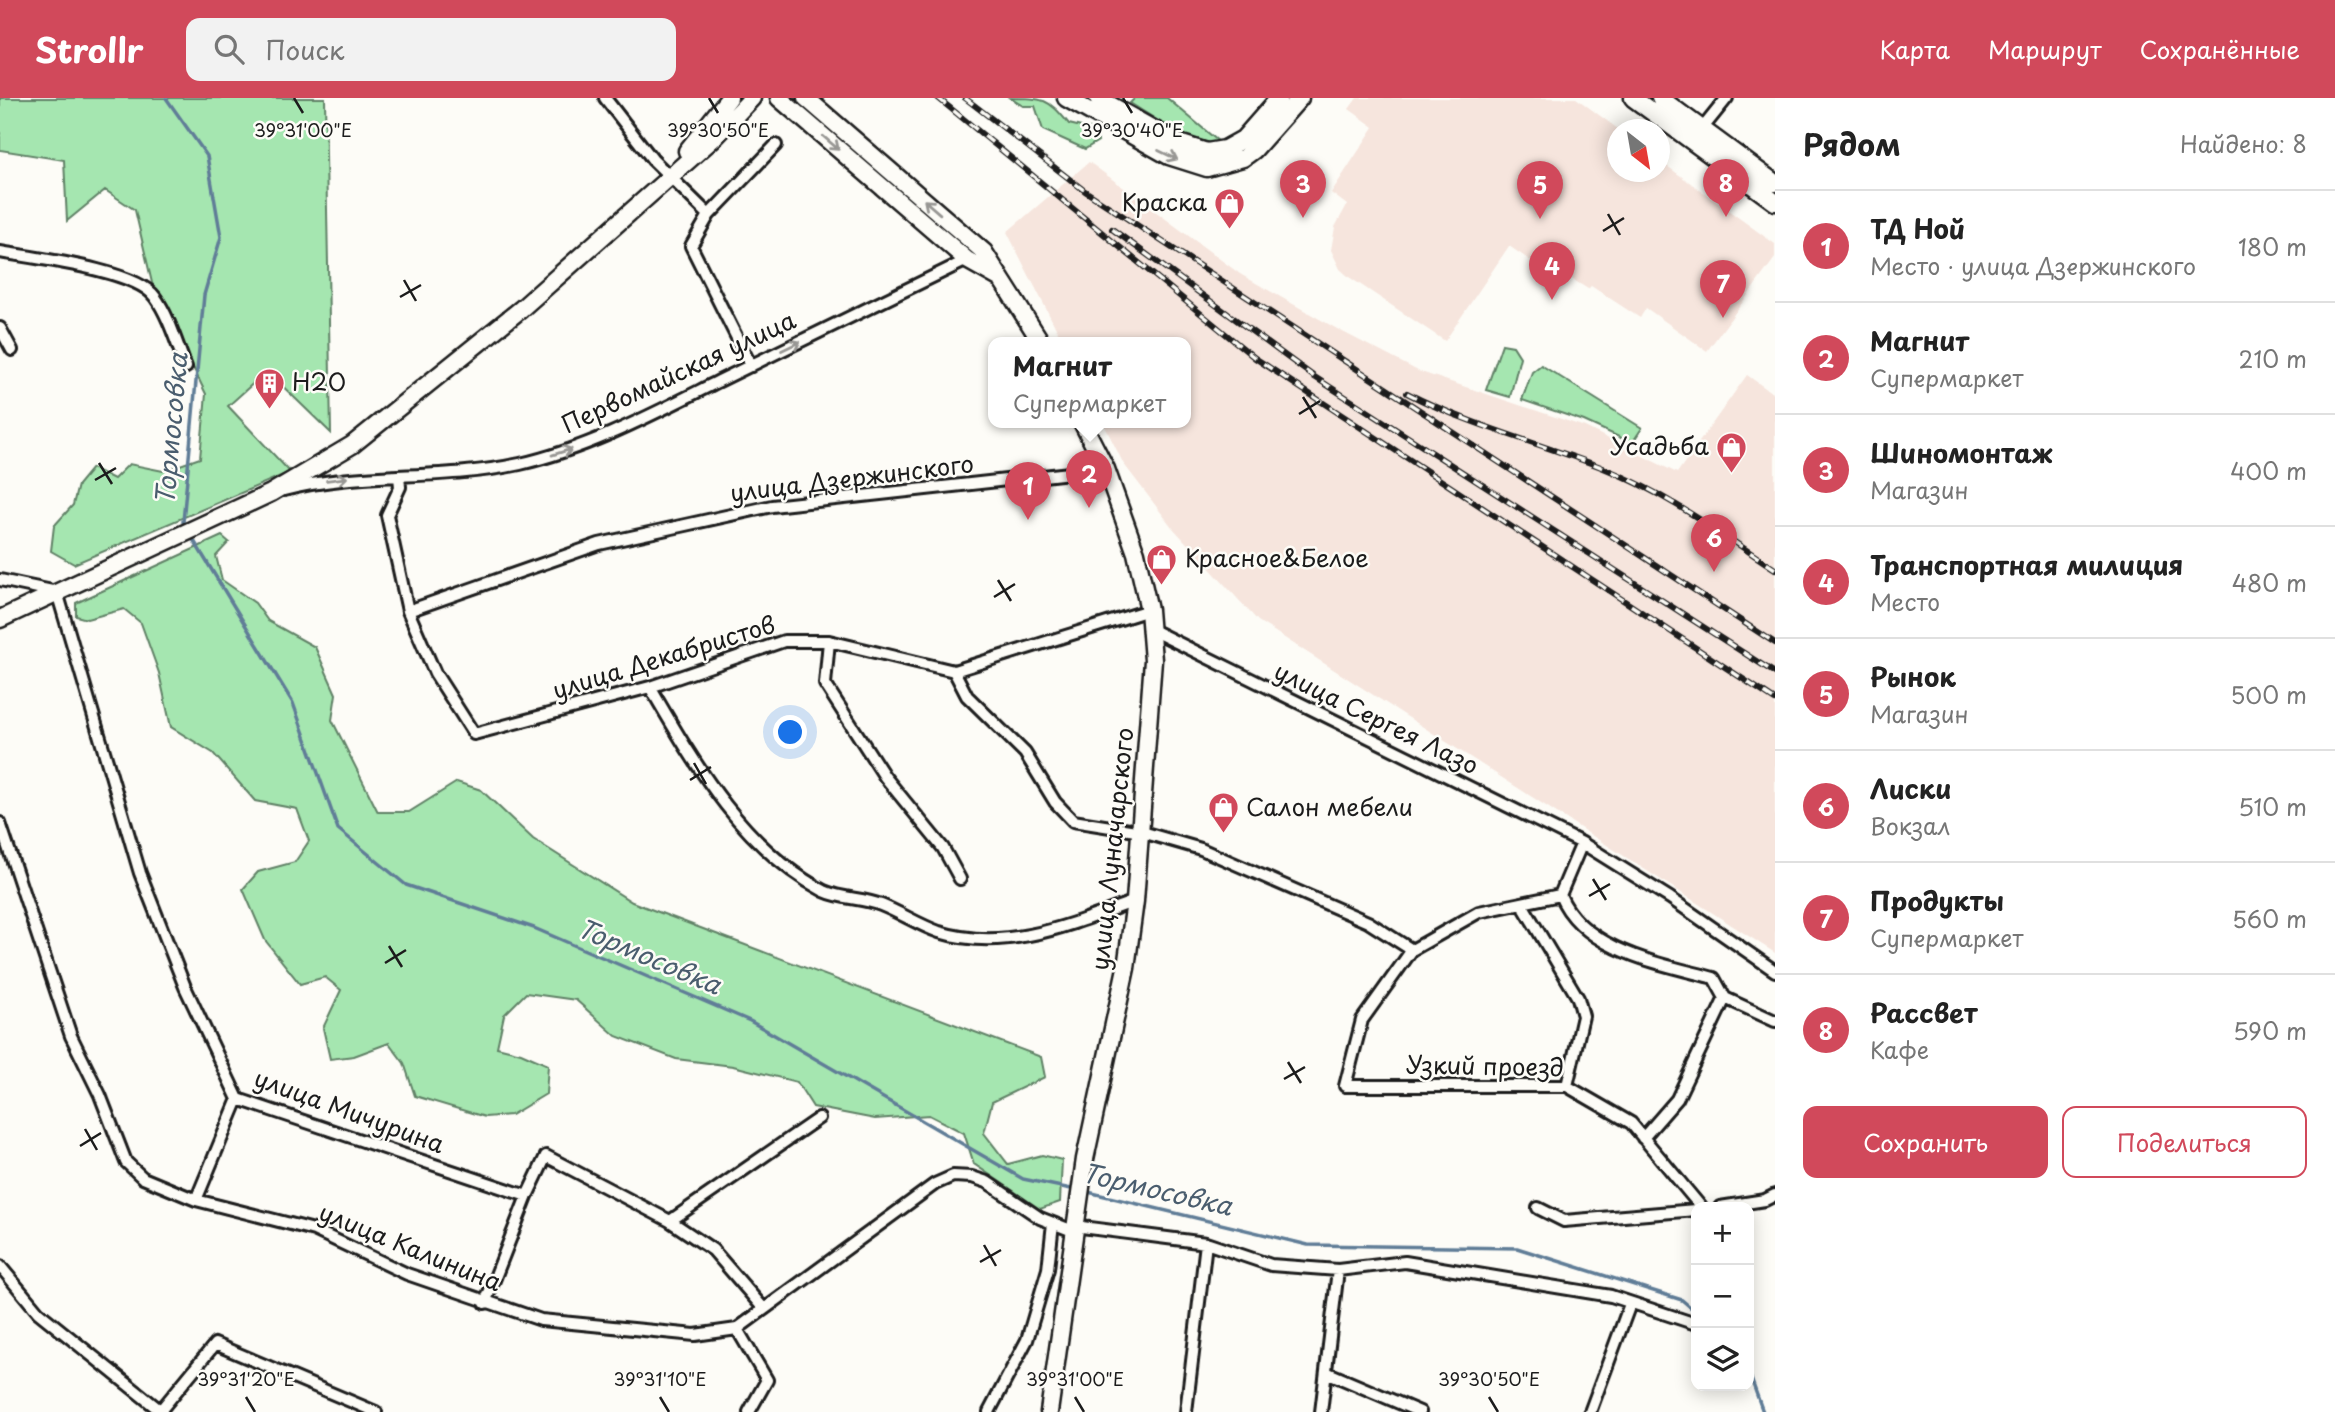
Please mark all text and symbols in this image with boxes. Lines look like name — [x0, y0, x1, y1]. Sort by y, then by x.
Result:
search box — [186, 18, 676, 81]
text: Strollr — [35, 24, 144, 74]
icon: search — [210, 30, 248, 68]
text: Поиск — [266, 30, 345, 69]
text: Карта — [1879, 31, 1950, 67]
text: Маршрут — [1988, 31, 2102, 67]
text: Сохранённые — [2140, 31, 2300, 67]
text: 39°31'00"E — [254, 116, 352, 143]
text: 39°30'50"E — [667, 116, 769, 143]
text: 39°30'40"E — [1081, 116, 1183, 143]
north arrow — [1607, 119, 1670, 182]
text: Рядом — [1803, 121, 1901, 166]
text: Найдено: 8 — [2180, 126, 2307, 161]
one-way arrow — [822, 135, 840, 151]
one-way arrow — [1157, 148, 1178, 162]
pin: 8 — [1703, 159, 1749, 217]
pin: 3 — [1280, 160, 1326, 218]
pin: 5 — [1517, 161, 1563, 219]
place label: Краска — [1122, 183, 1207, 219]
shop icon: Краска — [1213, 186, 1247, 230]
one-way arrow — [924, 199, 942, 215]
text: ТД Ной — [1870, 209, 1965, 248]
text: 1 — [1821, 229, 1832, 264]
text: 180 m — [2238, 229, 2307, 264]
pin: 4 — [1529, 242, 1575, 300]
text: Место · улица Дзержинского — [1870, 248, 2196, 283]
pin: 7 — [1700, 260, 1746, 318]
street label: Первомайская улица — [555, 301, 801, 441]
text: Магнит — [1870, 321, 1969, 360]
popup — [988, 337, 1191, 428]
one-way arrow — [780, 339, 801, 353]
text: 2 — [1818, 341, 1834, 376]
text: 210 m — [2239, 341, 2307, 376]
text: Магнит — [1013, 346, 1112, 385]
water label: Тормосовка — [144, 350, 197, 507]
text: Супермаркет — [1870, 360, 2024, 395]
place label: H2O — [292, 363, 347, 399]
building icon: H2O — [252, 366, 286, 410]
text: Супермаркет — [1013, 385, 1166, 420]
place label: Усадьба — [1610, 427, 1709, 463]
shop icon: Усадьба — [1715, 430, 1749, 474]
text: Шиномонтаж — [1870, 433, 2052, 472]
one-way arrow — [551, 444, 573, 457]
street label: улица Дзержинского — [728, 444, 976, 510]
pin: 2 — [1066, 450, 1112, 508]
text: 3 — [1818, 453, 1834, 488]
text: 400 m — [2230, 453, 2307, 488]
pin: 1 — [1005, 462, 1051, 520]
one-way arrow — [325, 472, 348, 485]
text: Магазин — [1870, 472, 1969, 507]
pin: 6 — [1691, 514, 1737, 572]
place label: Красное&Белое — [1185, 539, 1369, 575]
shop icon: Красное&Белое — [1145, 542, 1179, 586]
text: Транспортная милиция — [1870, 545, 2183, 584]
text: 4 — [1818, 565, 1834, 600]
text: 480 m — [2232, 565, 2307, 600]
text: Место — [1870, 584, 1940, 619]
street label: улица Декабристов — [548, 605, 779, 707]
street label: улица Сергея Лазо — [1269, 652, 1485, 782]
text: Рынок — [1870, 657, 1956, 696]
text: 5 — [1819, 677, 1833, 712]
text: 500 m — [2230, 677, 2307, 712]
text: Магазин — [1870, 696, 1969, 731]
your location — [773, 715, 807, 749]
street label: улица Луначарского — [1080, 726, 1142, 972]
text: Лиски — [1870, 769, 1952, 808]
place label: Салон мебели — [1246, 788, 1413, 824]
text: 6 — [1818, 789, 1834, 824]
text: 510 m — [2238, 789, 2307, 824]
shop icon: Салон мебели — [1206, 791, 1240, 835]
text: Вокзал — [1870, 808, 1950, 843]
text: Продукты — [1870, 881, 2004, 920]
text: 7 — [1819, 901, 1833, 936]
text: 560 m — [2232, 901, 2307, 936]
water label: Тормосовка — [572, 908, 728, 1004]
text: Супермаркет — [1870, 920, 2024, 955]
text: Рассвет — [1870, 993, 1977, 1032]
text: 8 — [1819, 1013, 1833, 1048]
text: 590 m — [2233, 1013, 2307, 1048]
text: Кафе — [1870, 1032, 1929, 1067]
street label: Узкий проезд — [1406, 1046, 1564, 1084]
street label: улица Мичурина — [250, 1059, 450, 1161]
button: Сохранить — [1803, 1106, 2048, 1178]
button: Поделиться — [2062, 1106, 2307, 1178]
water label: Тормосовка — [1079, 1152, 1237, 1225]
street label: улица Калинина — [314, 1193, 507, 1299]
map controls — [1691, 1202, 1754, 1391]
button: + — [1691, 1202, 1754, 1265]
button: − — [1691, 1265, 1754, 1328]
button: layers — [1691, 1328, 1754, 1391]
text: 39°31'20"E — [197, 1365, 295, 1392]
text: 39°31'10"E — [613, 1365, 707, 1392]
text: 39°31'00"E — [1026, 1365, 1124, 1392]
text: 39°30'50"E — [1438, 1365, 1540, 1392]

